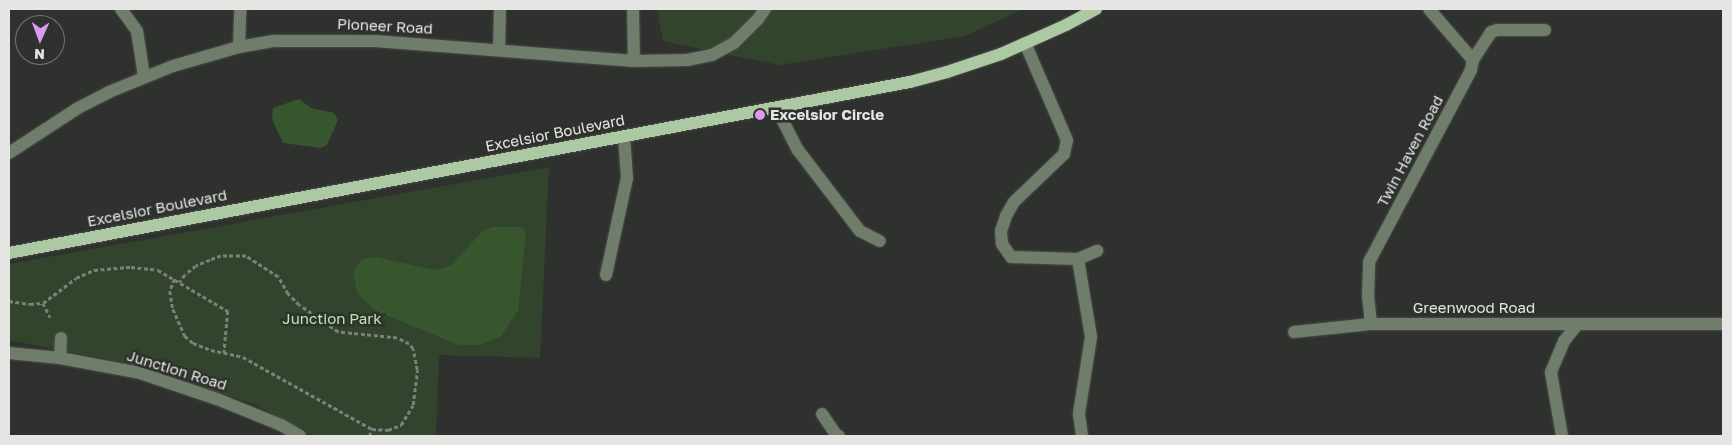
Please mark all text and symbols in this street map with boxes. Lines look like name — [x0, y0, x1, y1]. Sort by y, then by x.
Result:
north arrow — [15, 15, 65, 65]
street label: Pioneer Road — [337, 15, 433, 37]
text: N — [34, 46, 45, 63]
street label: Twin Haven Road — [1373, 92, 1447, 210]
place label: Excelsior Circle — [770, 106, 884, 124]
marker: Excelsior Circle — [754, 109, 766, 121]
street label: Excelsior Boulevard — [484, 111, 626, 155]
street label: Excelsior Boulevard — [86, 186, 228, 230]
street label: Greenwood Road — [1413, 299, 1535, 317]
park label: Junction Park — [282, 310, 382, 328]
street label: Junction Road — [125, 346, 229, 394]

